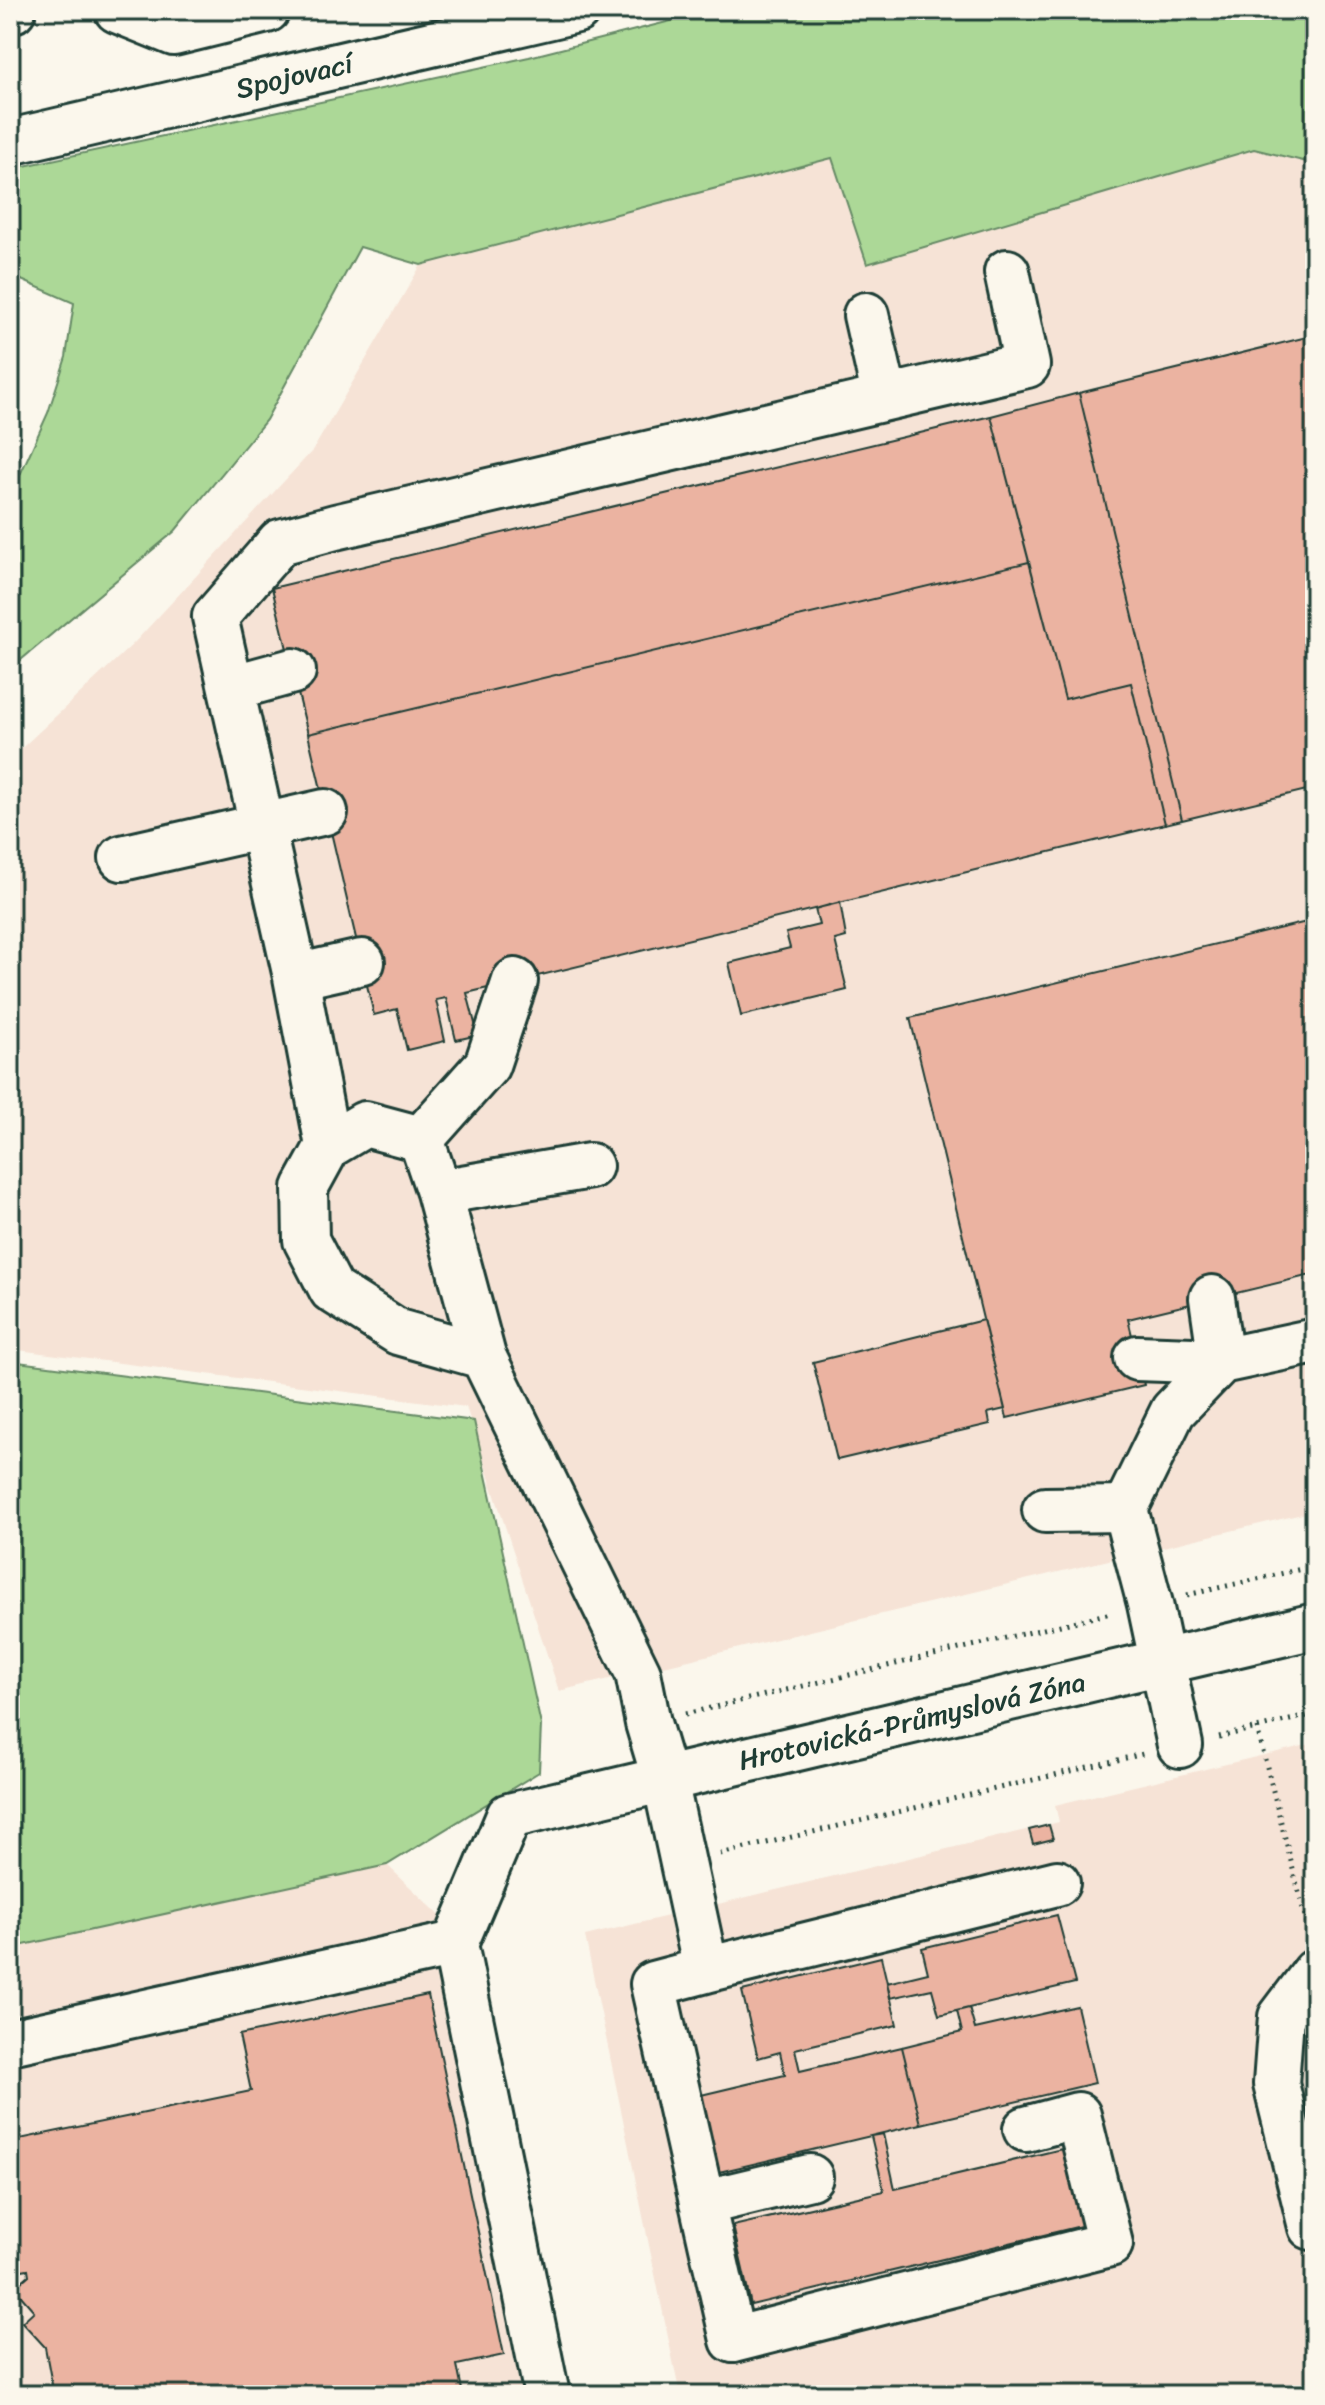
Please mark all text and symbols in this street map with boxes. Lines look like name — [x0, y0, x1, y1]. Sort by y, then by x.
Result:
street label: Spojovací — [231, 38, 361, 113]
street label: Hrotovická-Průmyslová Zóna — [734, 1657, 1090, 1785]

